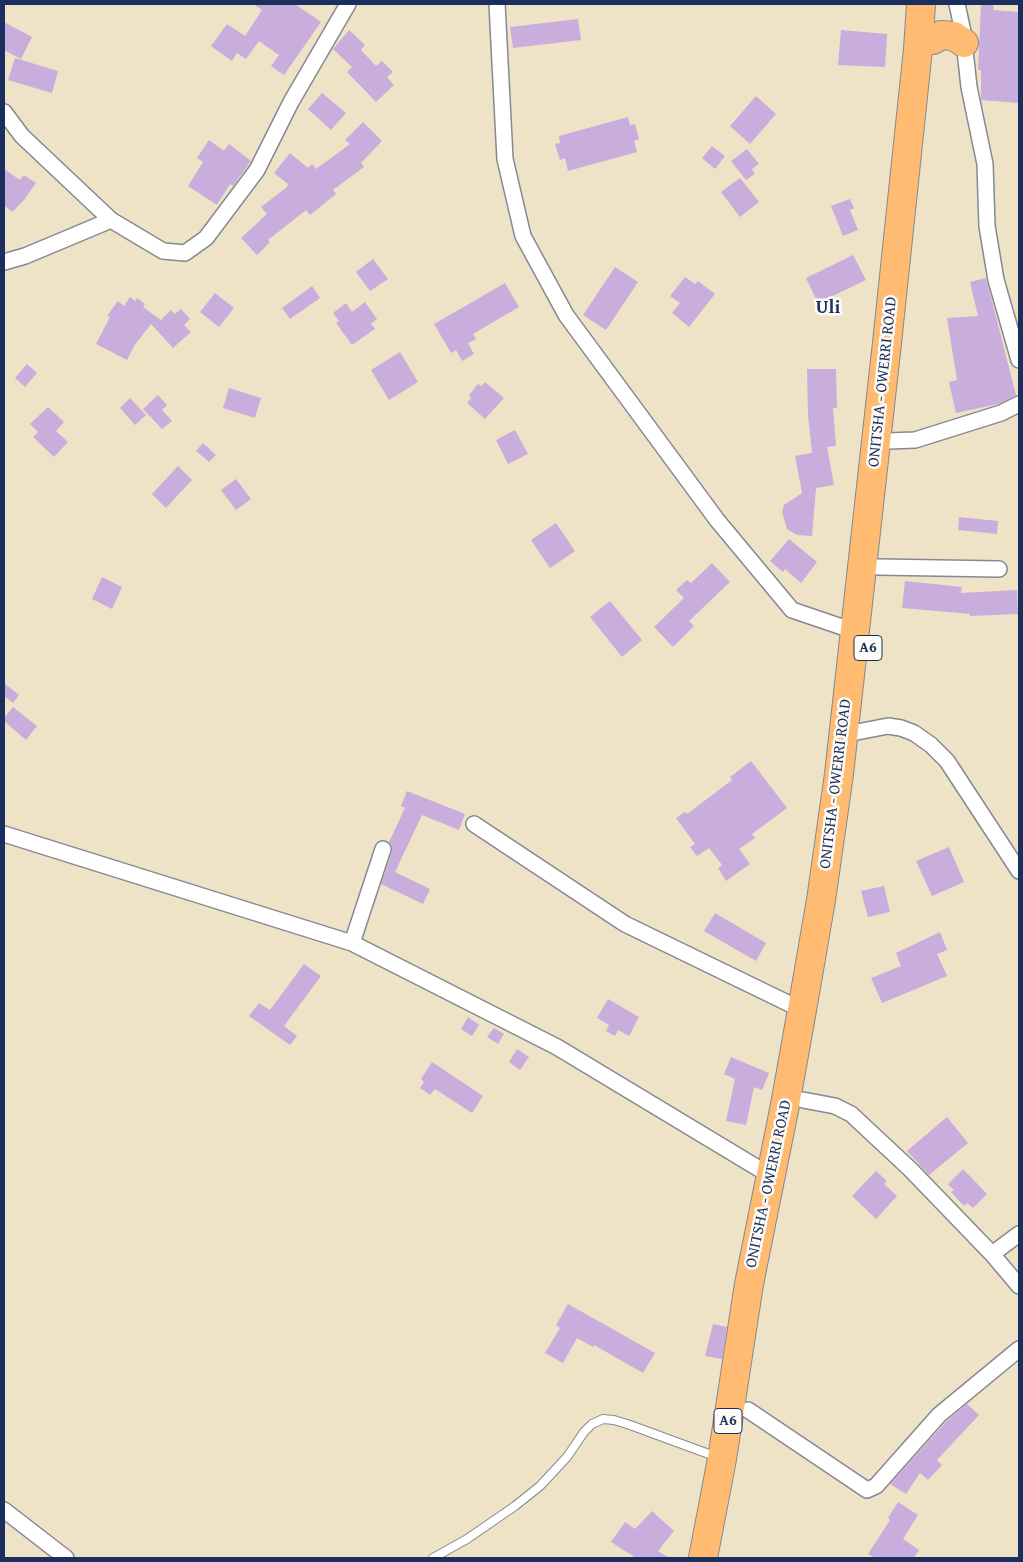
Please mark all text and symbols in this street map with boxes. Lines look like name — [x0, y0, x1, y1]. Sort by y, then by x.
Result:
street label: ONITSHA - OWERRI ROAD — [865, 296, 901, 468]
district label: Uli — [816, 297, 840, 319]
road number: A6 — [854, 636, 882, 660]
street label: ONITSHA - OWERRI ROAD — [816, 698, 856, 870]
street label: ONITSHA - OWERRI ROAD — [742, 1098, 796, 1270]
road number: A6 — [714, 1408, 742, 1434]

